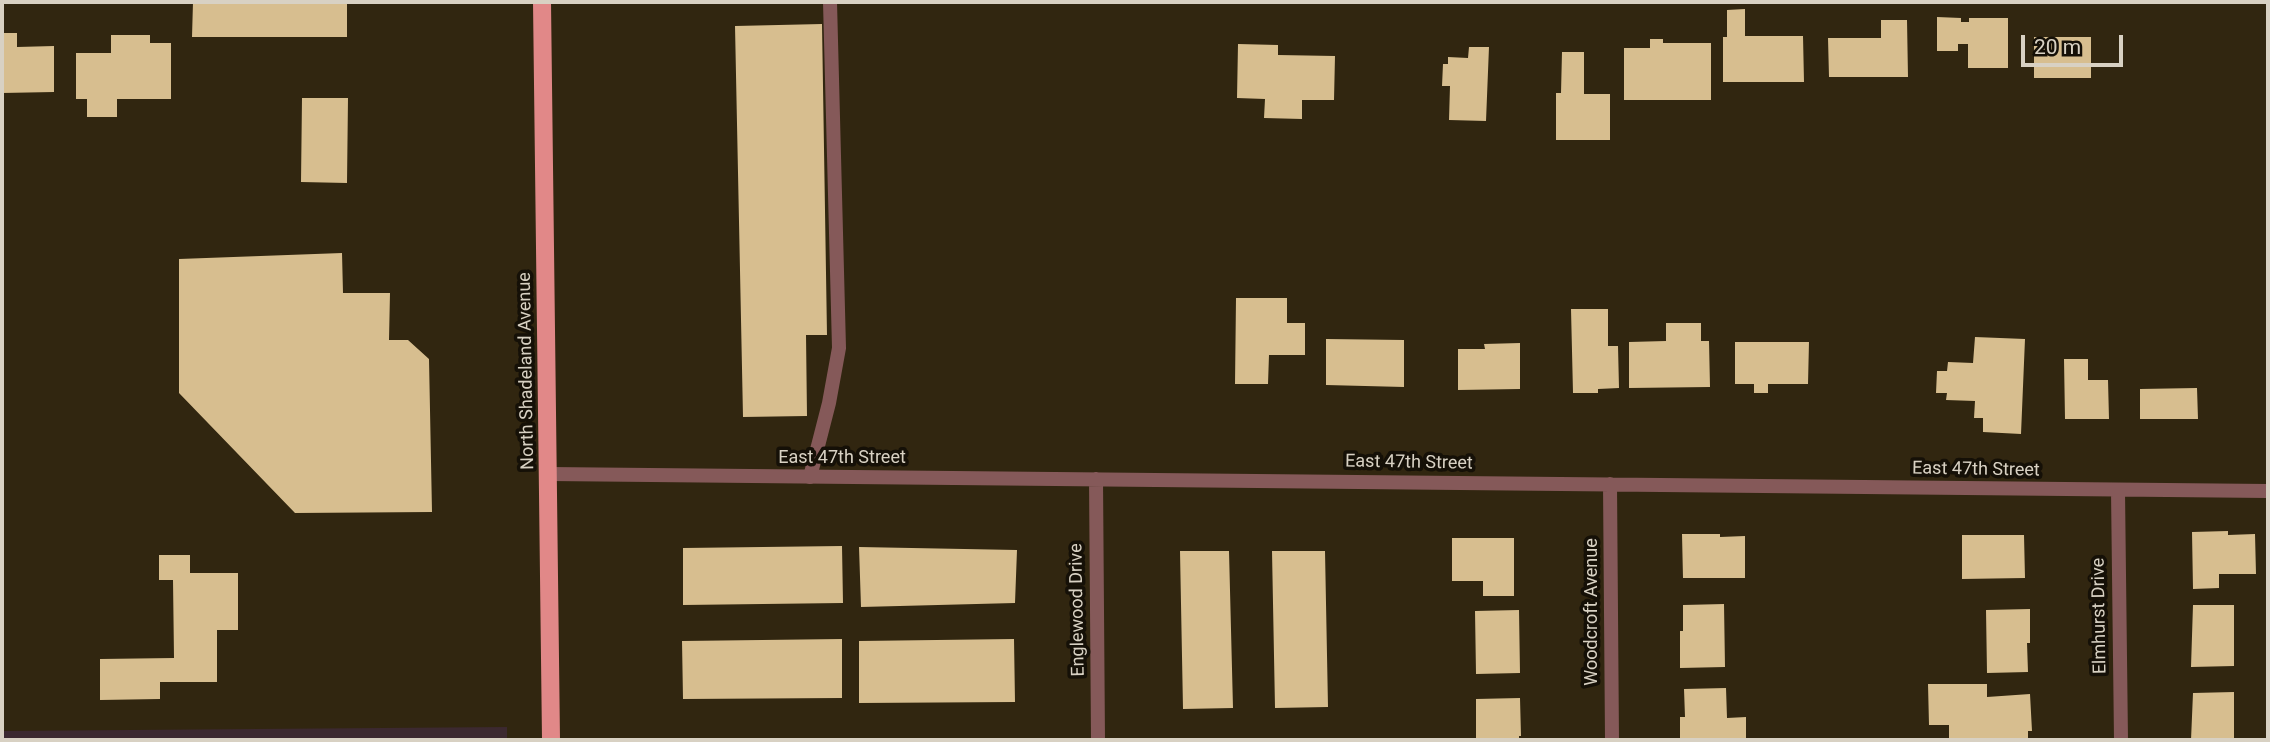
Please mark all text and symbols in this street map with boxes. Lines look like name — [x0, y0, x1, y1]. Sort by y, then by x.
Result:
scale bar — [2025, 21, 2126, 65]
text: 20 m — [2034, 35, 2081, 59]
street label: North Shadeland Avenue — [514, 272, 540, 470]
street label: East 47th Street — [778, 447, 906, 469]
street label: East 47th Street — [1345, 451, 1473, 475]
street label: East 47th Street — [1912, 458, 2040, 482]
street label: Woodcroft Avenue — [1581, 538, 1603, 686]
street label: Englewood Drive — [1066, 543, 1090, 677]
street label: Elmhurst Drive — [2088, 558, 2112, 674]

